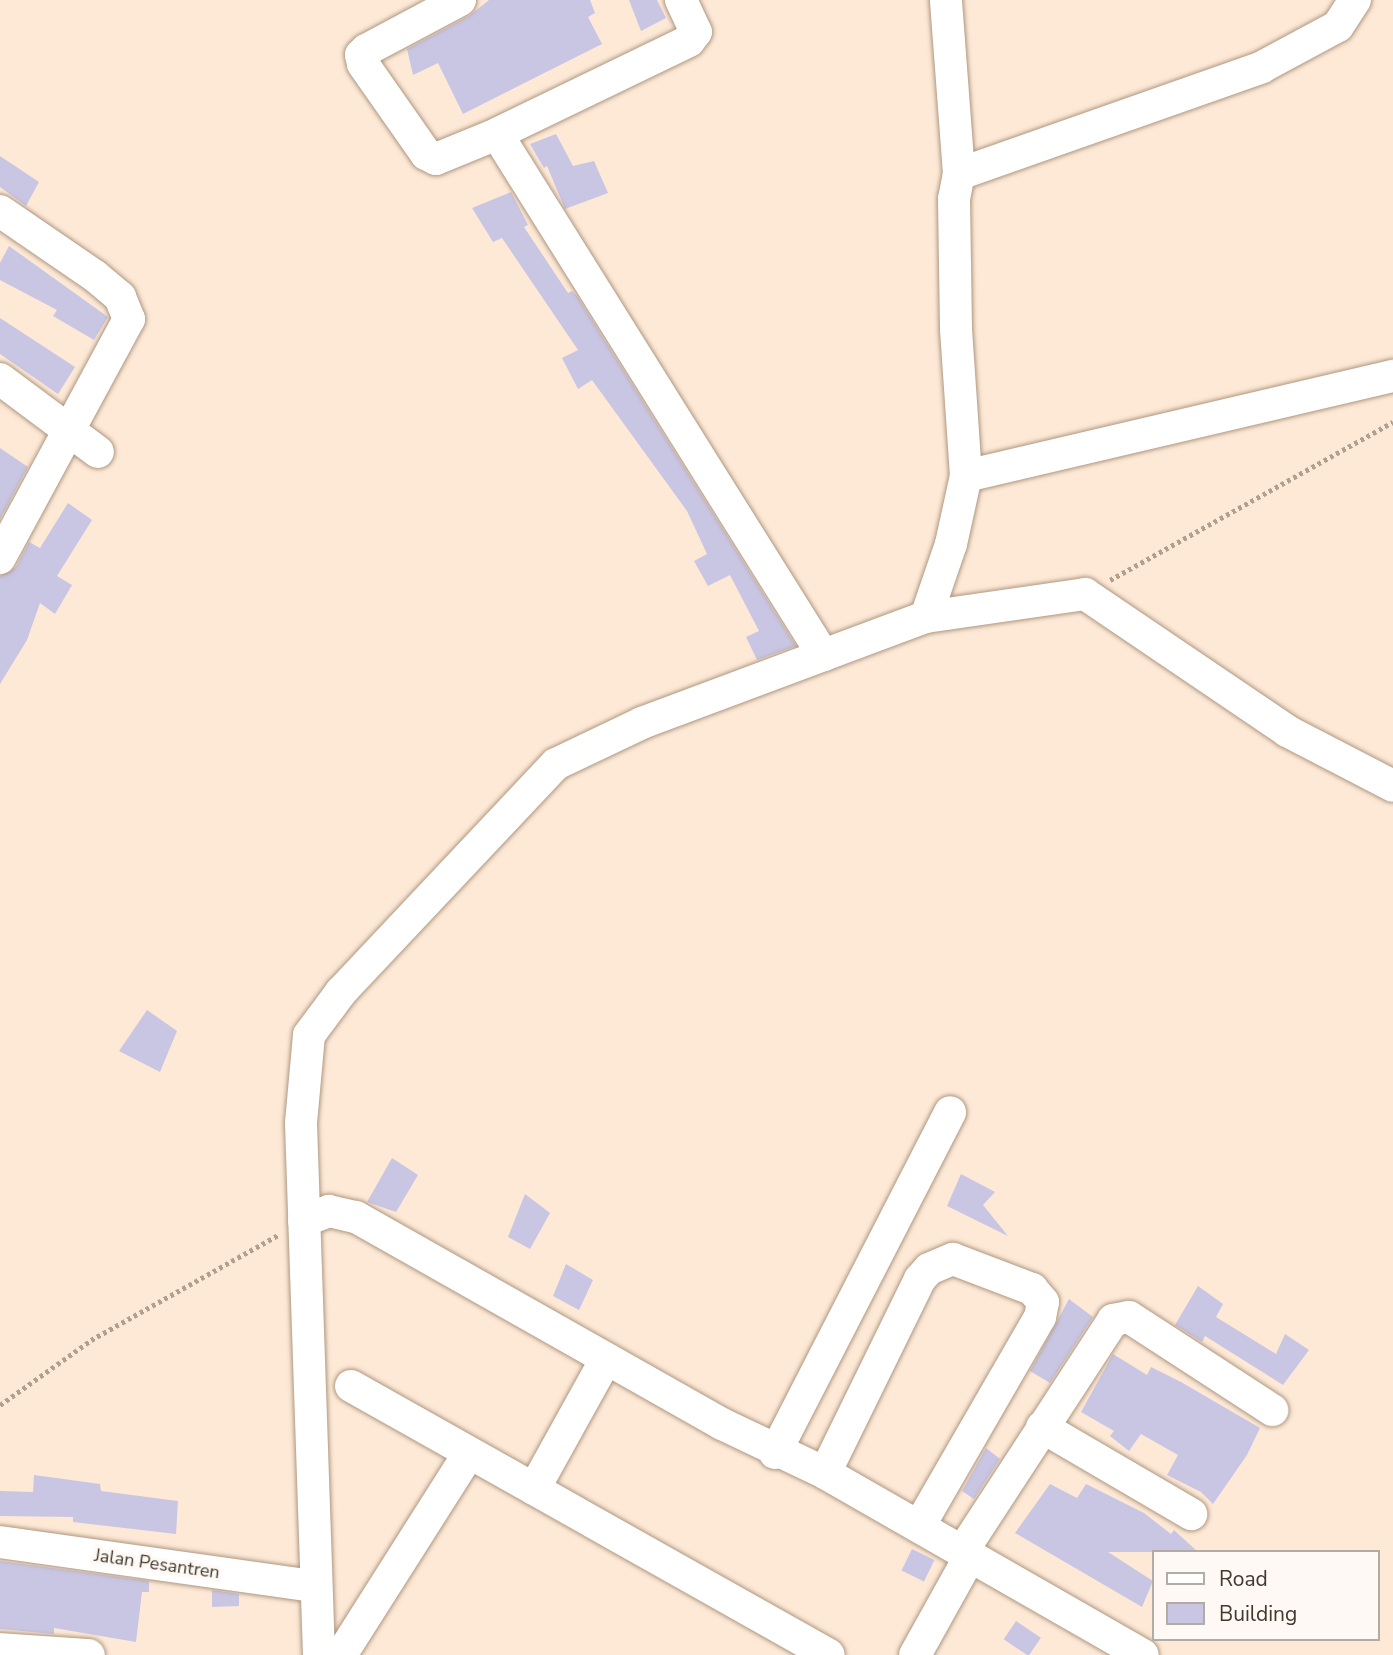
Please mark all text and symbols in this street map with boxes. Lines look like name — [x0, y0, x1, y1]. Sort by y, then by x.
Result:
street label: Jalan Pesantren — [93, 1545, 221, 1583]
legend — [1152, 1550, 1379, 1641]
text: Road — [1219, 1565, 1268, 1593]
text: Building — [1219, 1600, 1297, 1628]

